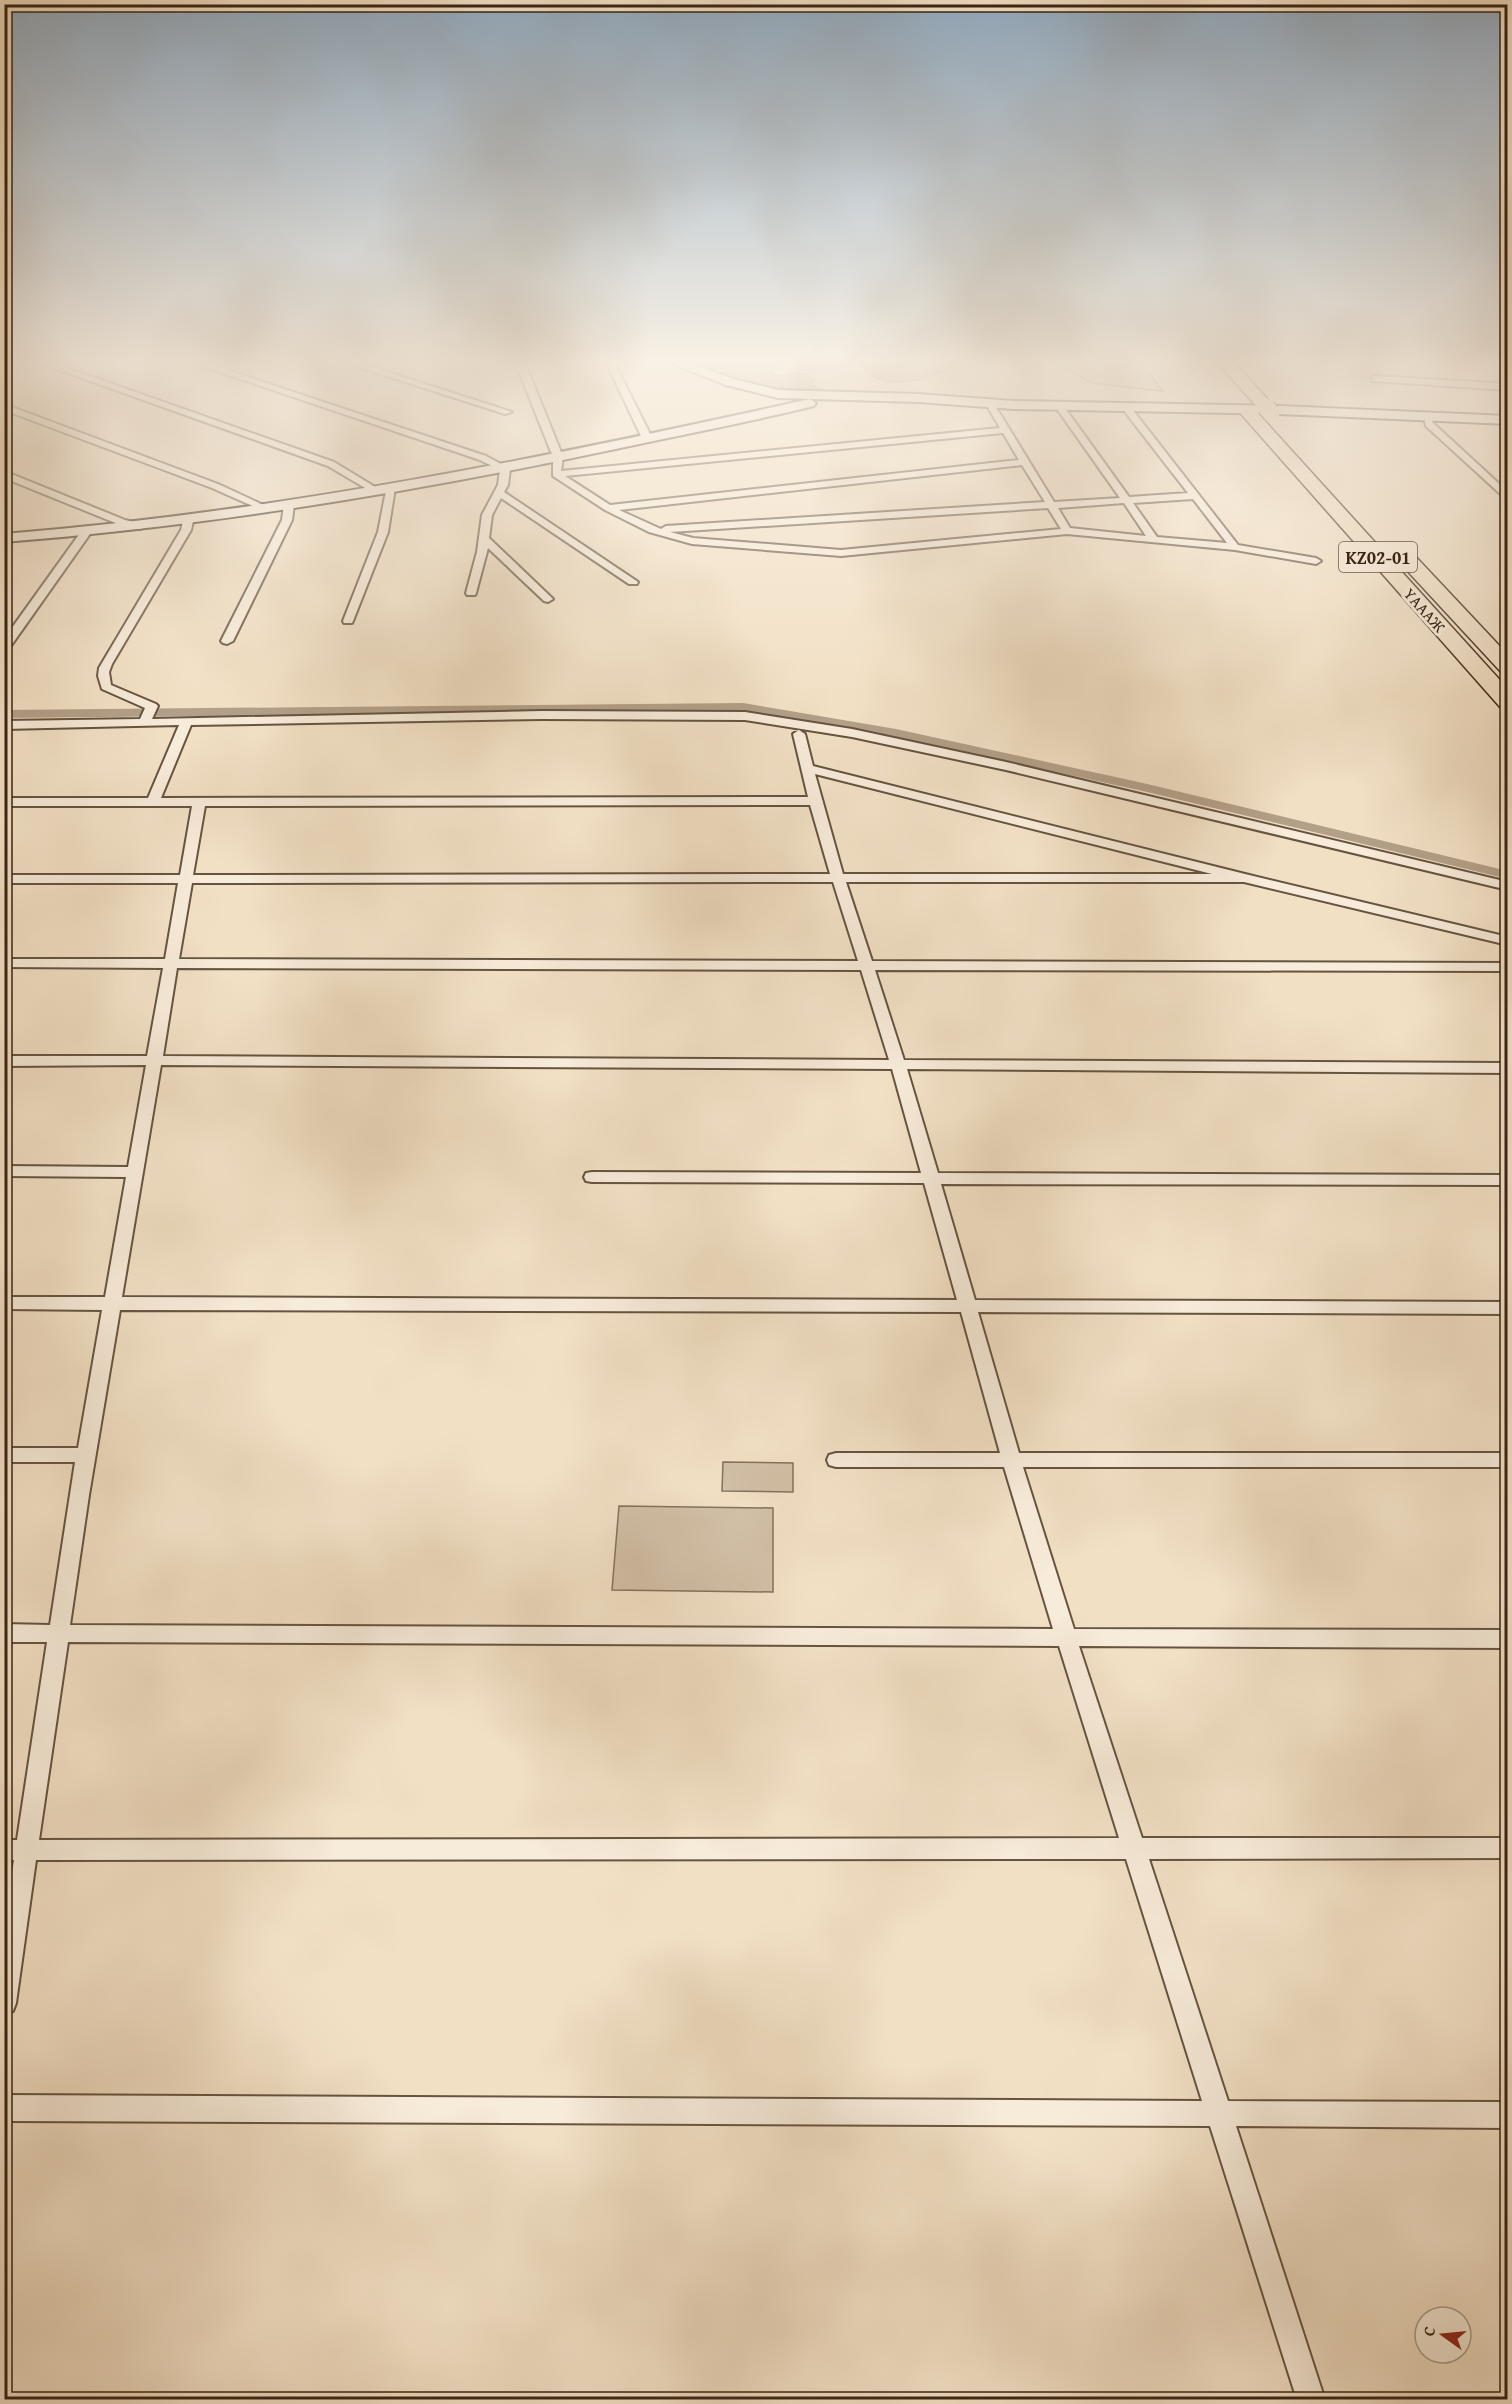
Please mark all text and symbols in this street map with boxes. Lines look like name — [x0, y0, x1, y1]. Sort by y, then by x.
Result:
road number: KZ02-01 — [1339, 542, 1417, 572]
street label: ҮАААЖ — [1398, 582, 1452, 638]
north arrow — [1413, 2305, 1473, 2365]
text: С — [1416, 2324, 1441, 2339]

